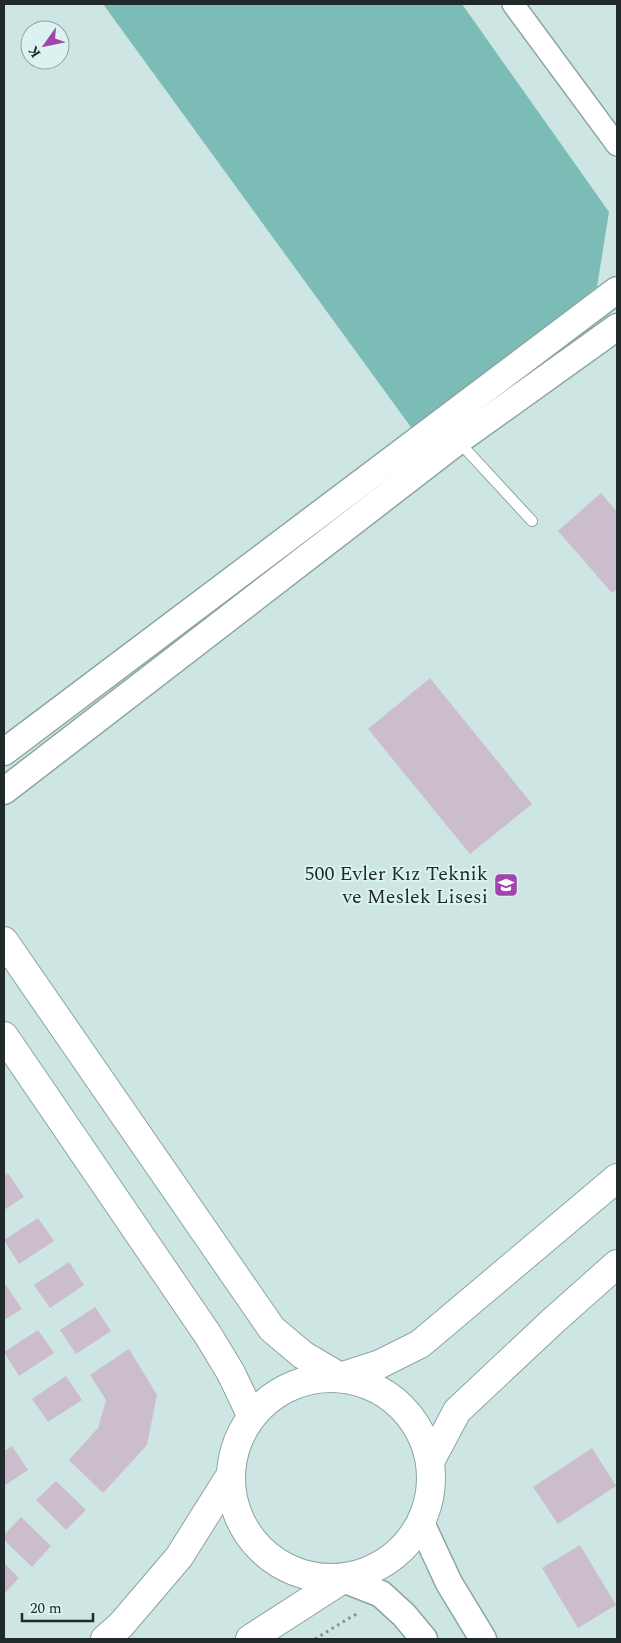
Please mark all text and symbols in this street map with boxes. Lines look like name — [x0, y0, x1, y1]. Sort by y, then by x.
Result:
north arrow — [20, 20, 70, 70]
text: K — [23, 41, 46, 62]
place label: 500 Evler Kız Teknik ve Meslek Lisesi — [305, 859, 488, 912]
school or university icon: 500 Evler Kız Teknik ve Meslek Lisesi — [493, 872, 519, 898]
scale bar — [22, 1590, 94, 1622]
text: 20 m — [30, 1597, 62, 1620]

